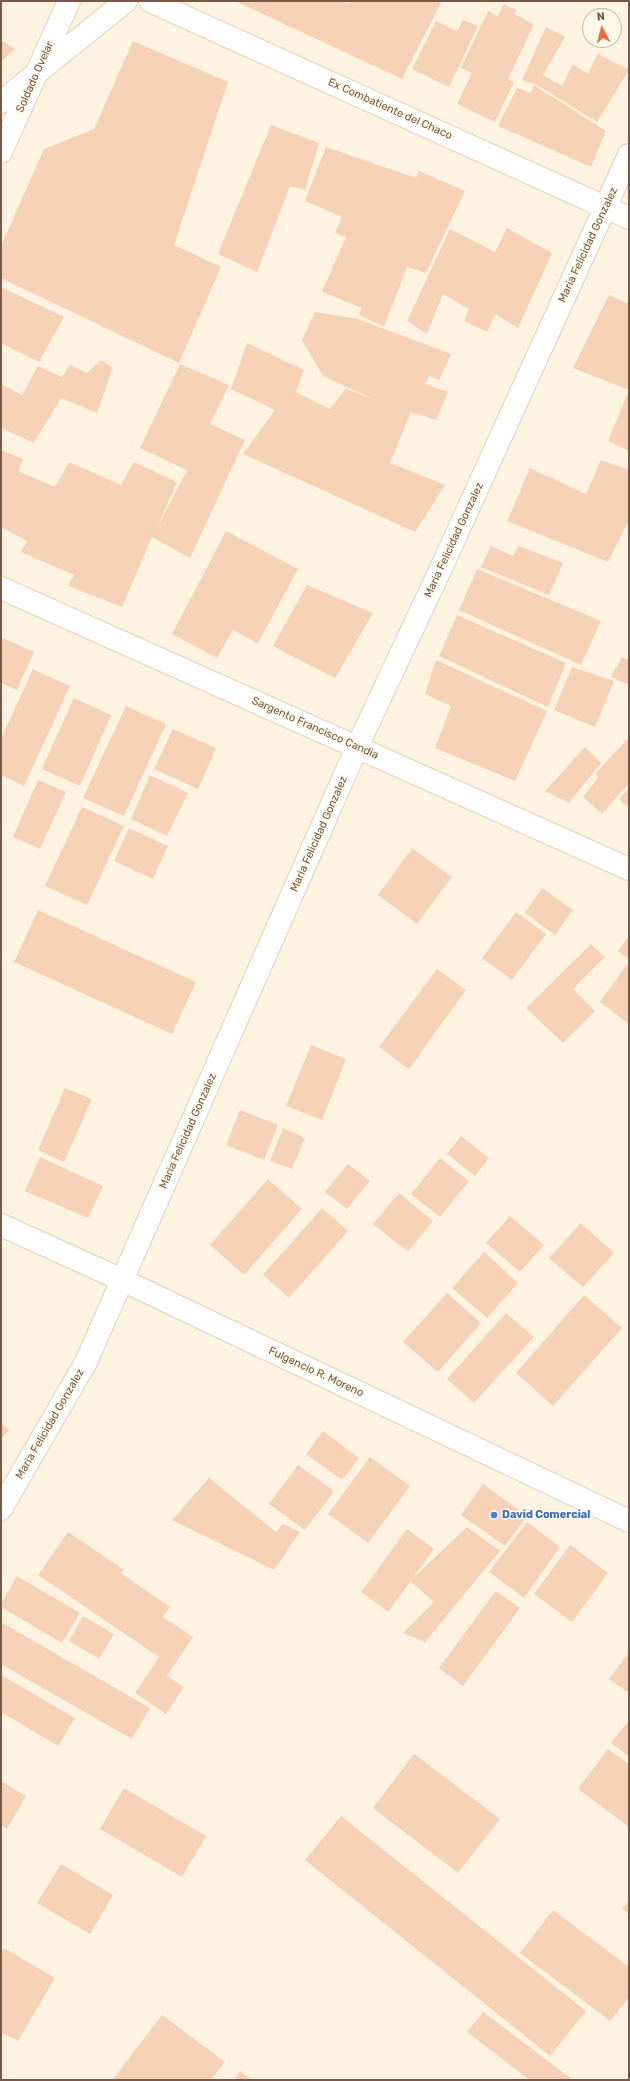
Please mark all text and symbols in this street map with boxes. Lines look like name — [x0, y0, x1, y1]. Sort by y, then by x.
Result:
north arrow — [582, 8, 622, 48]
text: N — [596, 10, 605, 23]
street label: Soldado Ovelar — [13, 39, 57, 115]
street label: Ex Combatiente del Chaco — [326, 76, 454, 142]
street label: Maria Felicidad Gonzalez — [556, 185, 620, 305]
street label: Maria Felicidad Gonzalez — [422, 480, 486, 600]
street label: Sargento Francisco Candia — [250, 694, 380, 762]
street label: Maria Felicidad Gonzalez — [287, 774, 351, 894]
street label: Maria Felicidad Gonzalez — [156, 1071, 220, 1191]
street label: Fulgencio R. Moreno — [266, 1344, 366, 1400]
street label: Maria Felicidad Gonzalez — [13, 1366, 87, 1482]
place label: David Comercial — [502, 1508, 590, 1522]
marker: David Comercial — [489, 1510, 499, 1520]

